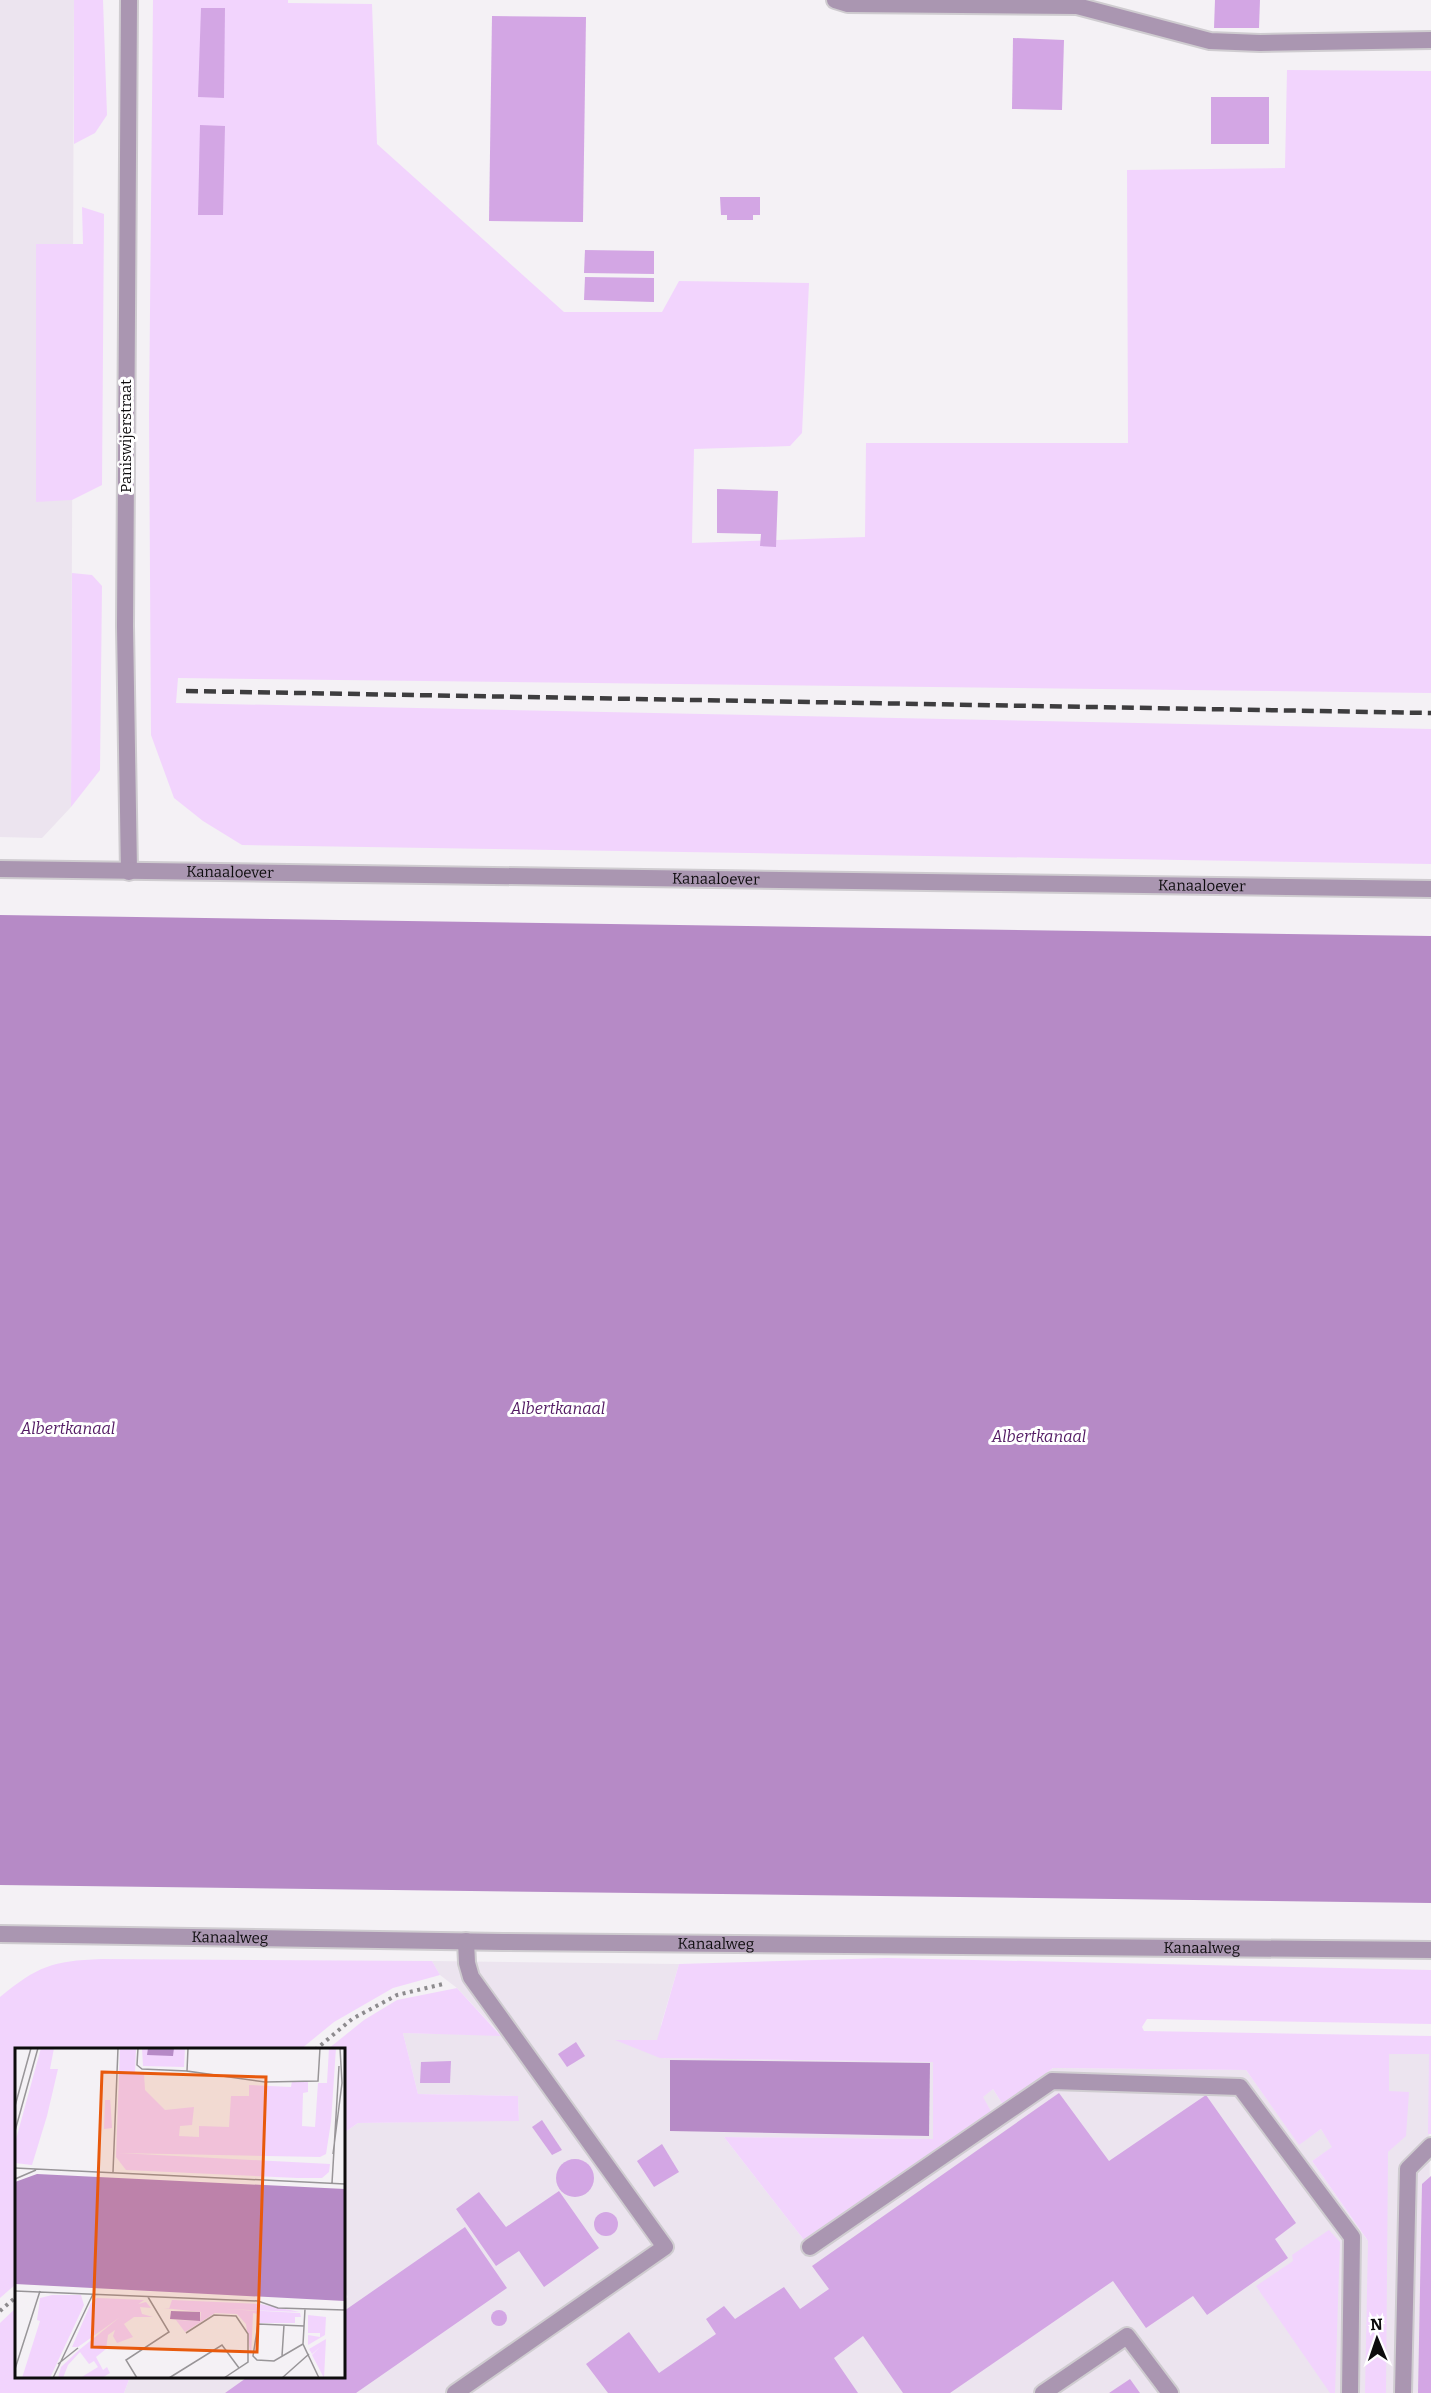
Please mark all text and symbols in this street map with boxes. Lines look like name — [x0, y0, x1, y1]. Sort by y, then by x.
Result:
street label: Paniswijerstraat — [117, 379, 135, 493]
street label: Kanaaloever — [186, 863, 274, 882]
street label: Kanaaloever — [672, 869, 760, 889]
street label: Kanaaloever — [1158, 876, 1246, 895]
water label: Albertkanaal — [510, 1399, 605, 1418]
water label: Albertkanaal — [20, 1419, 115, 1438]
water label: Albertkanaal — [991, 1427, 1086, 1446]
street label: Kanaalweg — [192, 1928, 268, 1947]
street label: Kanaalweg — [678, 1935, 754, 1953]
street label: Kanaalweg — [1164, 1939, 1240, 1957]
inset map — [15, 2048, 345, 2378]
north arrow — [1347, 2309, 1407, 2369]
text: N — [1370, 2315, 1383, 2334]

